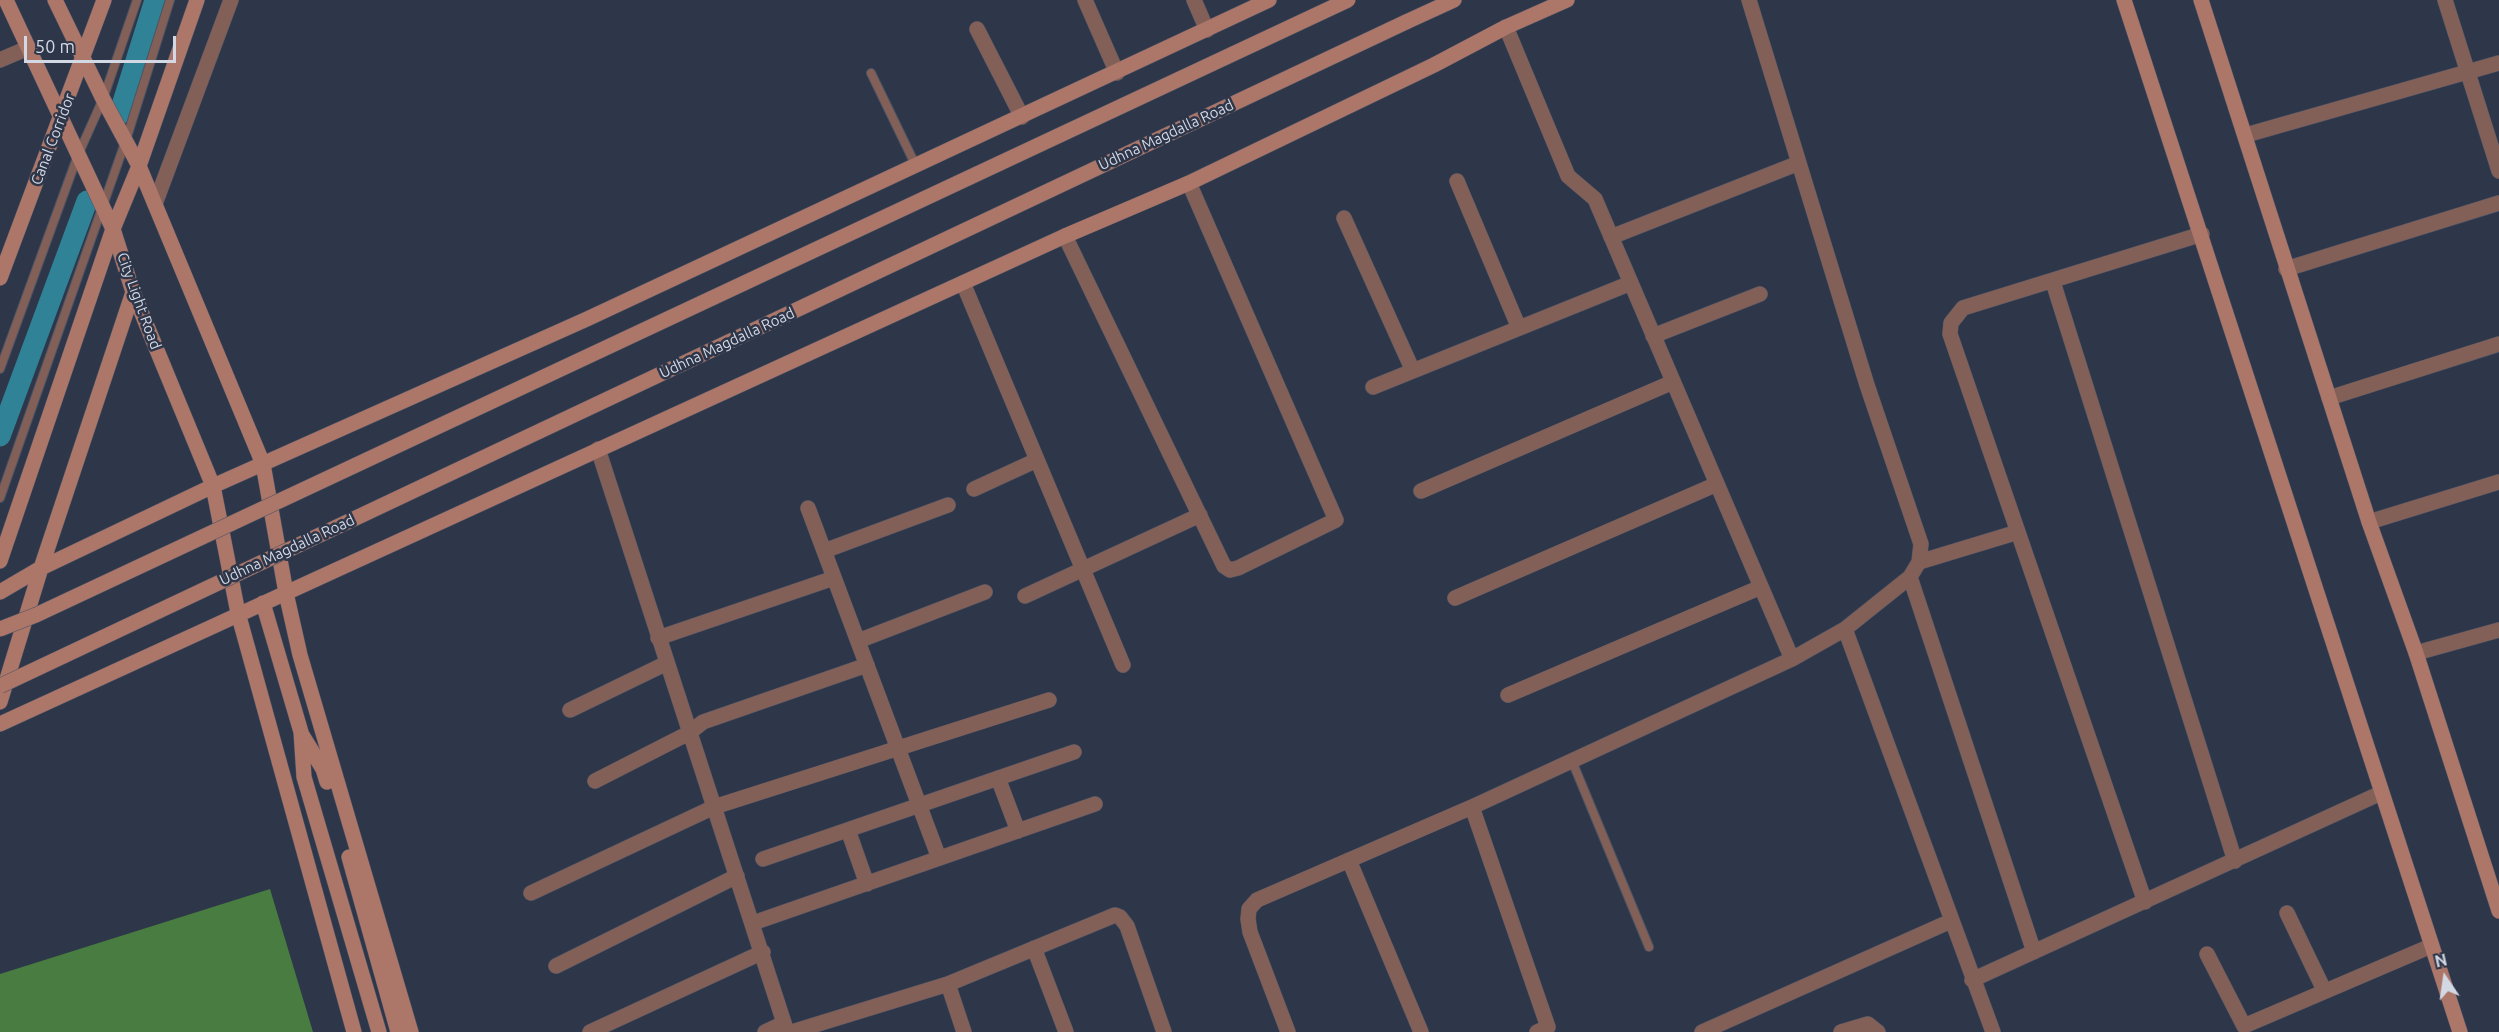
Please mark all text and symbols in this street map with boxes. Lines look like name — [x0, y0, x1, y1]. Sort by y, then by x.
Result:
scale bar — [27, 24, 178, 62]
text: 50 m — [35, 36, 75, 56]
street label: Canal Corridor — [27, 91, 79, 187]
street label: Udhna Magdalla Road — [1096, 96, 1236, 174]
street label: City Light Road — [113, 250, 165, 352]
street label: Udhna Magdalla Road — [657, 304, 797, 382]
street label: Udhna Magdalla Road — [217, 511, 357, 589]
north arrow — [2415, 948, 2475, 1008]
text: N — [2433, 950, 2449, 971]

